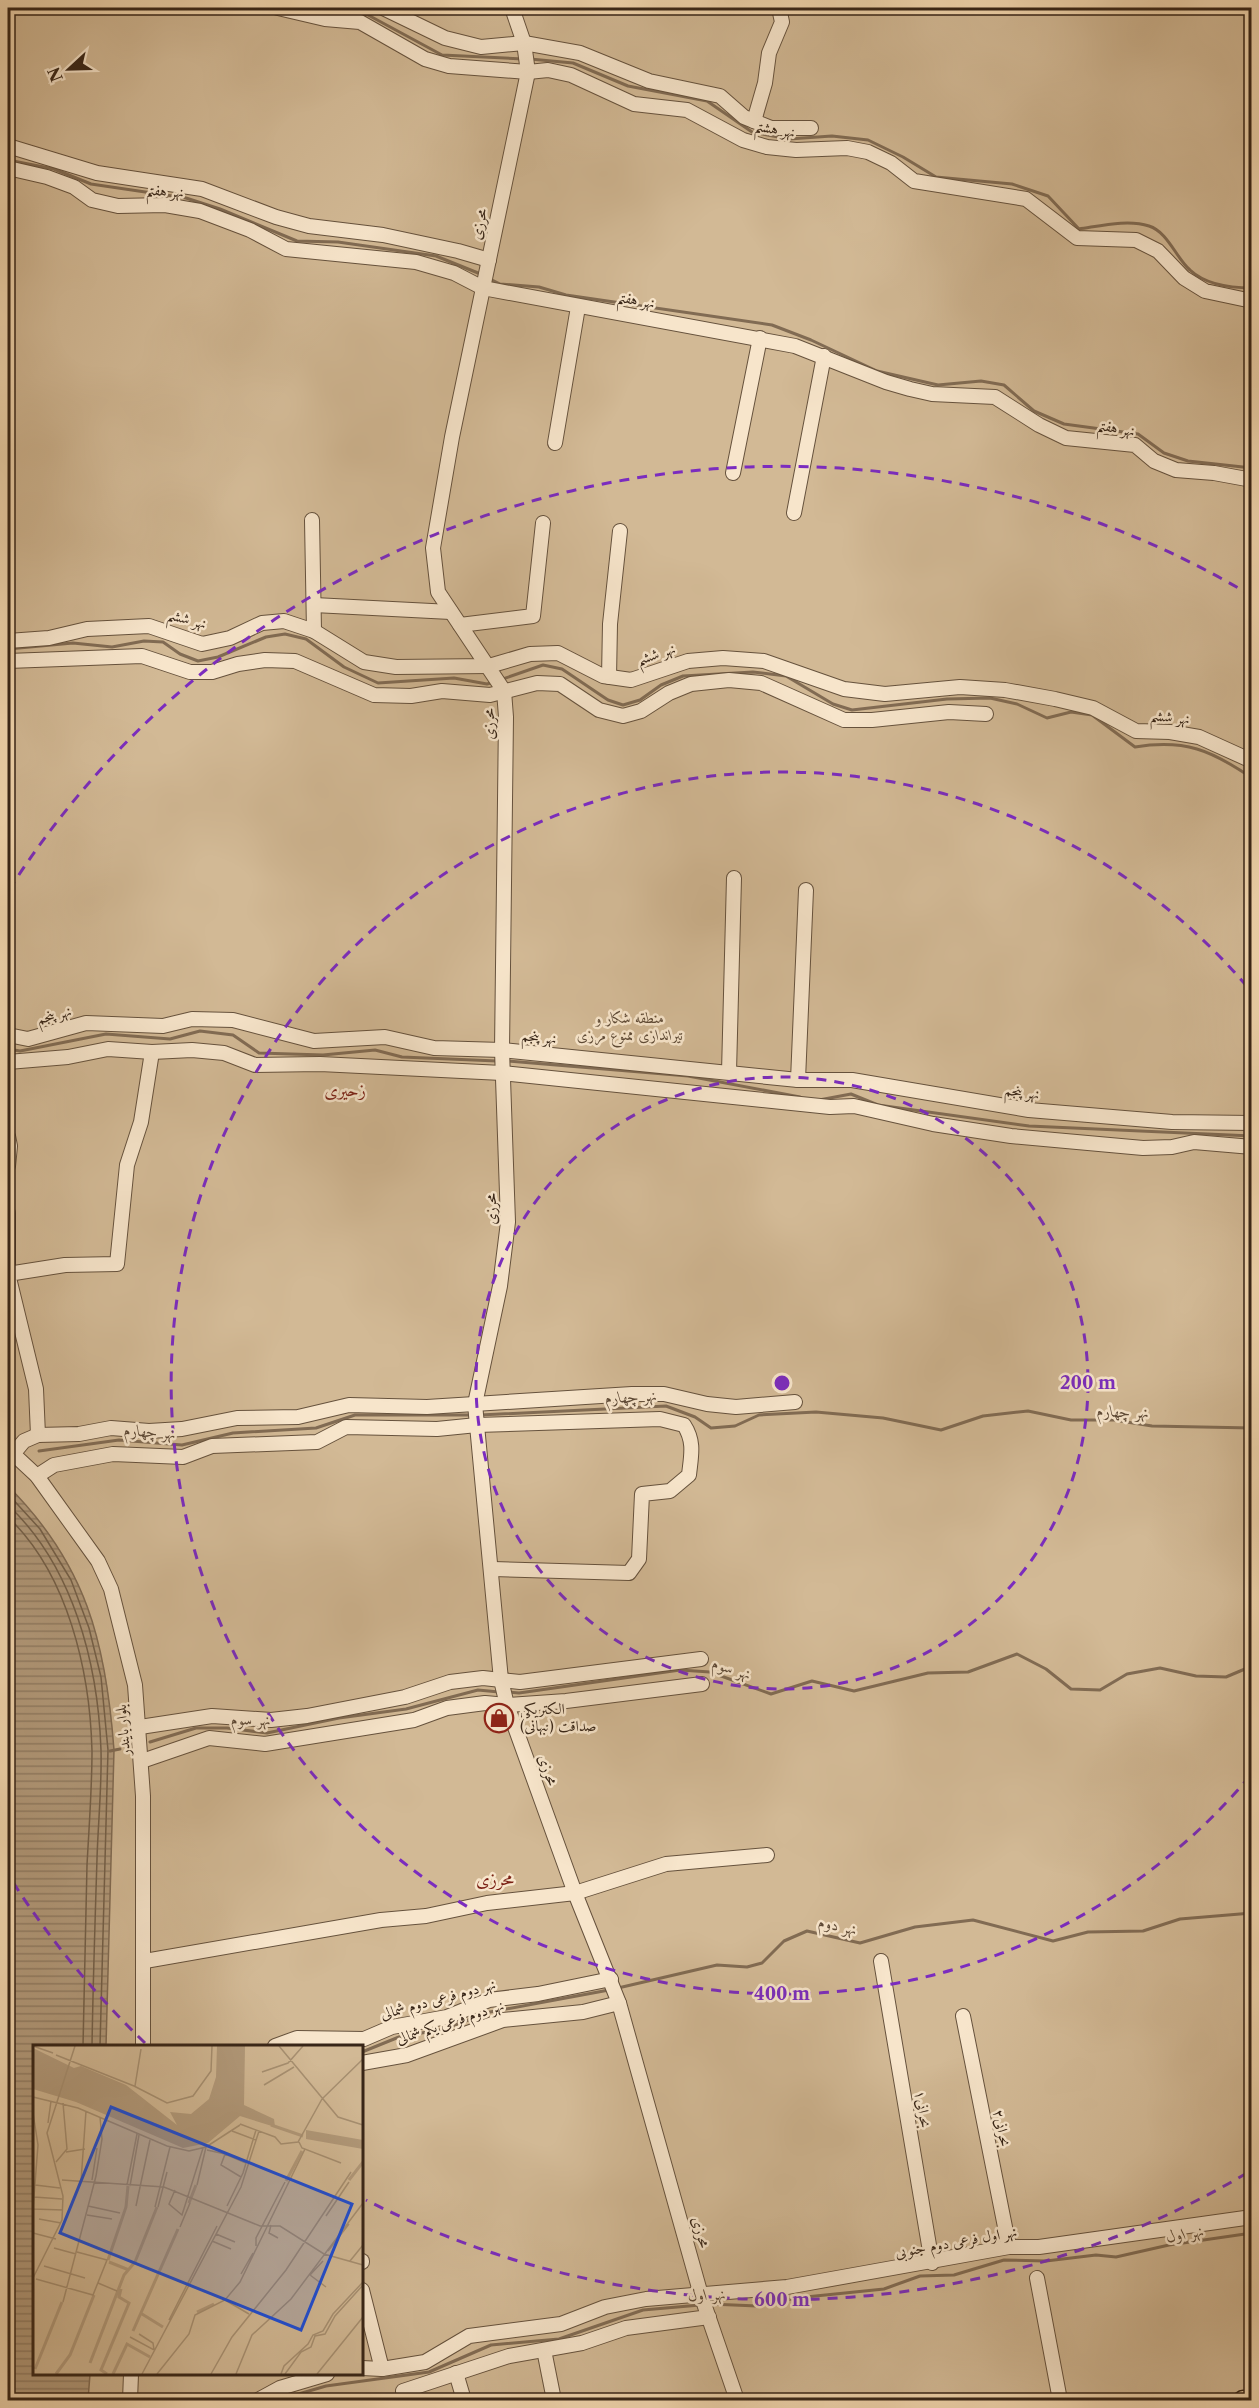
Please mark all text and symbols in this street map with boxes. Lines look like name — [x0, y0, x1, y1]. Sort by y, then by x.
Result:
north arrow — [39, 39, 99, 99]
text: N — [43, 64, 67, 85]
street label: نهر هشتم — [752, 116, 797, 147]
street label: نهر هفتم — [145, 180, 185, 207]
street label: محرزی — [466, 206, 492, 242]
street label: نهر هفتم — [615, 287, 656, 318]
street label: نهر هفتم — [1095, 415, 1136, 446]
street label: نهر ششم — [164, 604, 209, 639]
street label: نهر ششم — [634, 638, 680, 674]
street label: نهر ششم — [1149, 705, 1191, 734]
street label: محرزی — [479, 708, 499, 740]
street label: نهر پنجم — [34, 1001, 75, 1033]
park label: منطقه شکار و تیراندازی ممنوع مرزی — [577, 1008, 683, 1048]
street label: نهر پنجم — [520, 1025, 558, 1053]
district label: زحیری — [324, 1079, 366, 1101]
street label: نهر پنجم — [1003, 1080, 1041, 1108]
street label: محرزی — [481, 1193, 501, 1225]
text: 200 m — [1060, 1372, 1116, 1394]
centre of rings — [772, 1373, 792, 1393]
water label: نهر چهارم — [604, 1385, 658, 1412]
water label: نهر چهارم — [1096, 1400, 1150, 1427]
water label: نهر چهارم — [123, 1419, 177, 1448]
water label: نهر سوم — [708, 1652, 754, 1688]
place label: الکتریکی صداقت (نبهانی) — [520, 1699, 596, 1736]
shop icon: الکتریکی صداقت (نبهانی) — [483, 1702, 515, 1734]
street label: بلوار بایندر — [111, 1704, 135, 1758]
water label: نهر سوم — [231, 1709, 271, 1734]
street label: محرزی — [533, 1752, 563, 1788]
district label: محرزی — [476, 1868, 514, 1891]
water label: نهر دوم — [816, 1911, 859, 1944]
street label: نهر دوم فرعی دوم شمالی — [378, 1974, 499, 2027]
text: 400 m — [754, 1983, 810, 2005]
street label: نهر دوم فرعی یکم شمالی — [394, 1995, 508, 2053]
inset map — [33, 2045, 363, 2375]
street label: بحرانی۱ — [910, 2089, 936, 2129]
street label: بحرانی۲ — [988, 2107, 1016, 2149]
street label: محرزی — [687, 2214, 715, 2250]
water label: نهر اول — [1165, 2220, 1206, 2247]
street label: نهر اول فرعی دوم جنوبی — [893, 2221, 1019, 2266]
water label: نهر اول — [688, 2283, 726, 2306]
text: 600 m — [754, 2289, 810, 2311]

